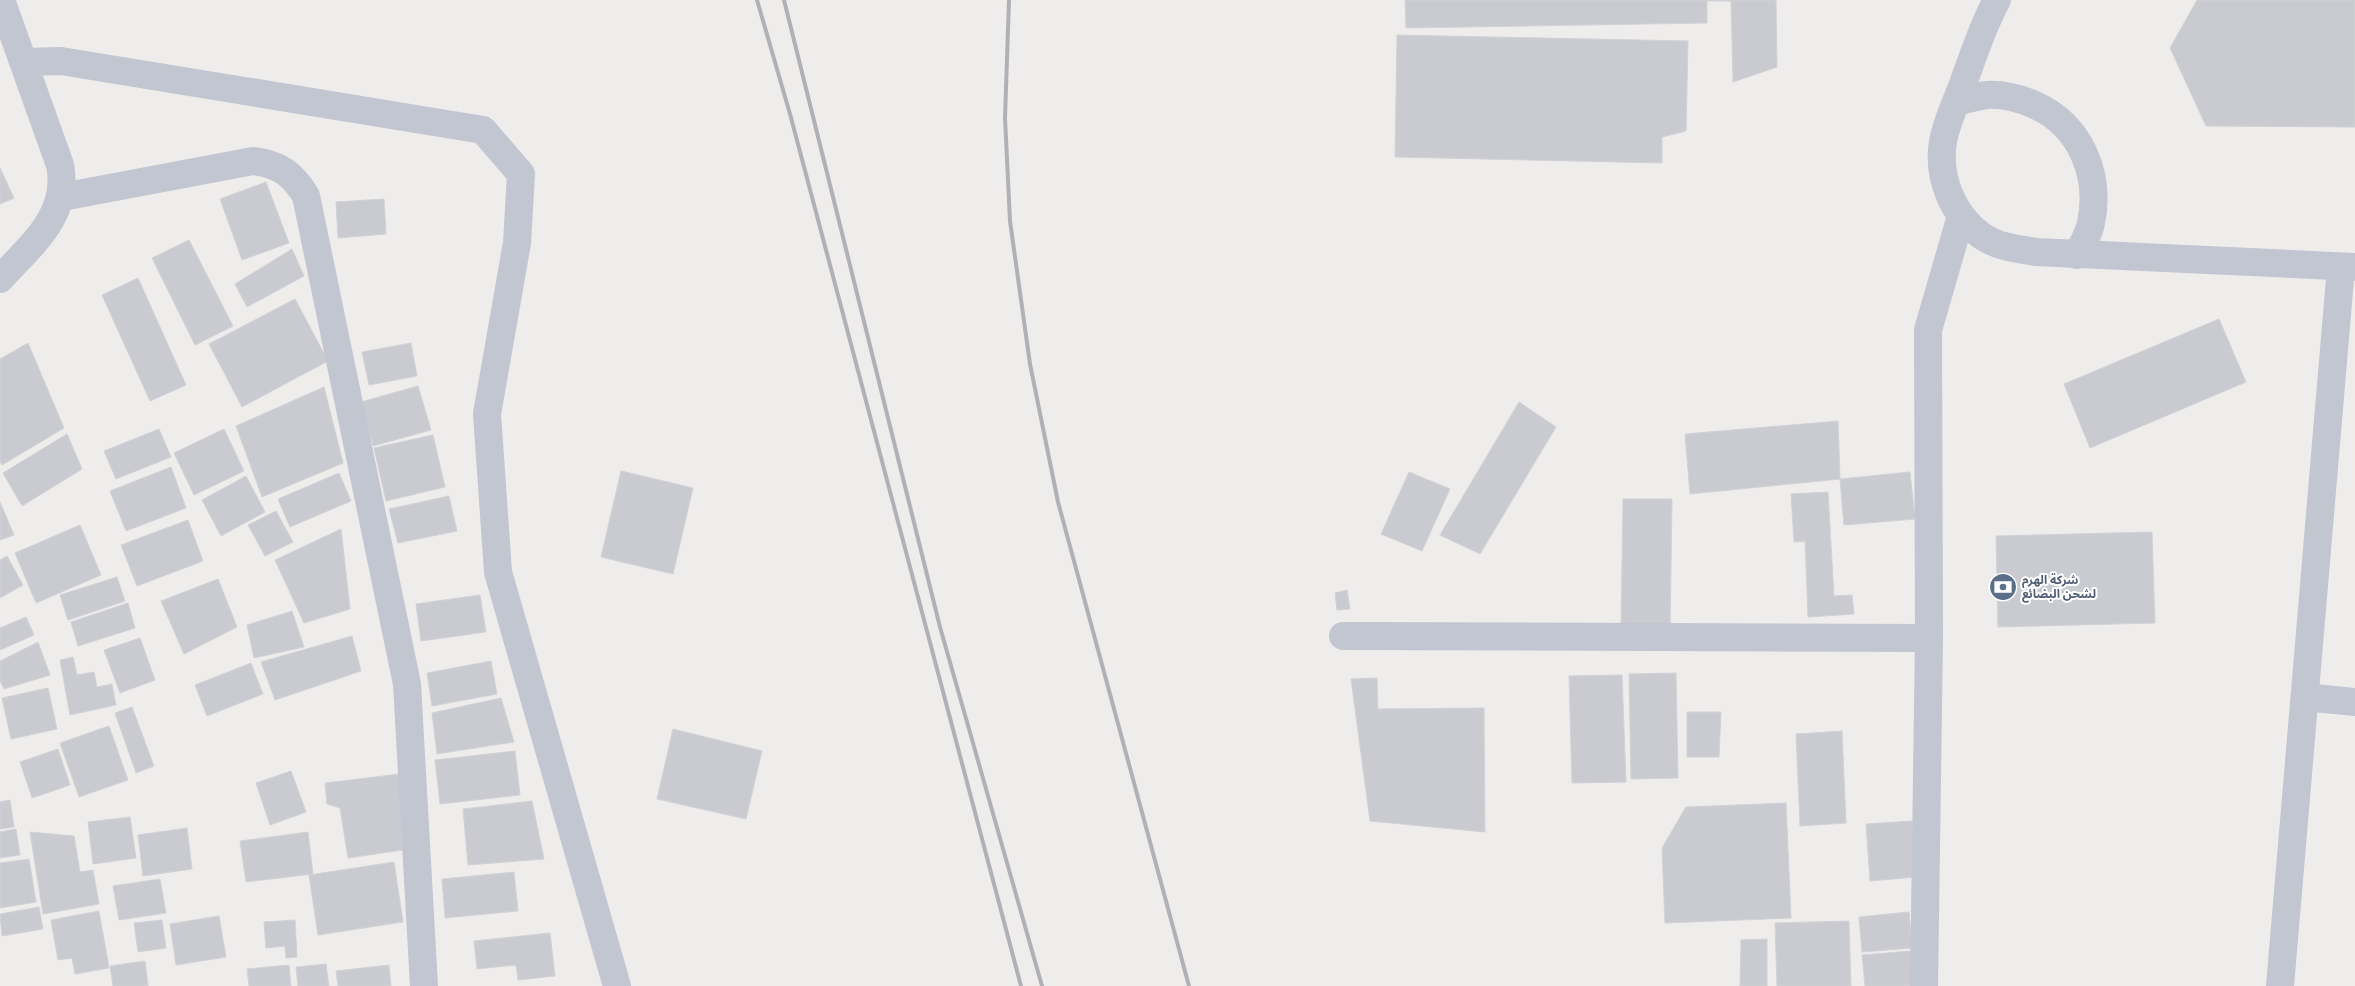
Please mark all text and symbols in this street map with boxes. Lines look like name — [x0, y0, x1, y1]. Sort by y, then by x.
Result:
bank icon: شركة الهرم لشحن البضائع — [1988, 572, 2018, 602]
place label: شركة الهرم لشحن البضائع — [2022, 572, 2096, 603]

